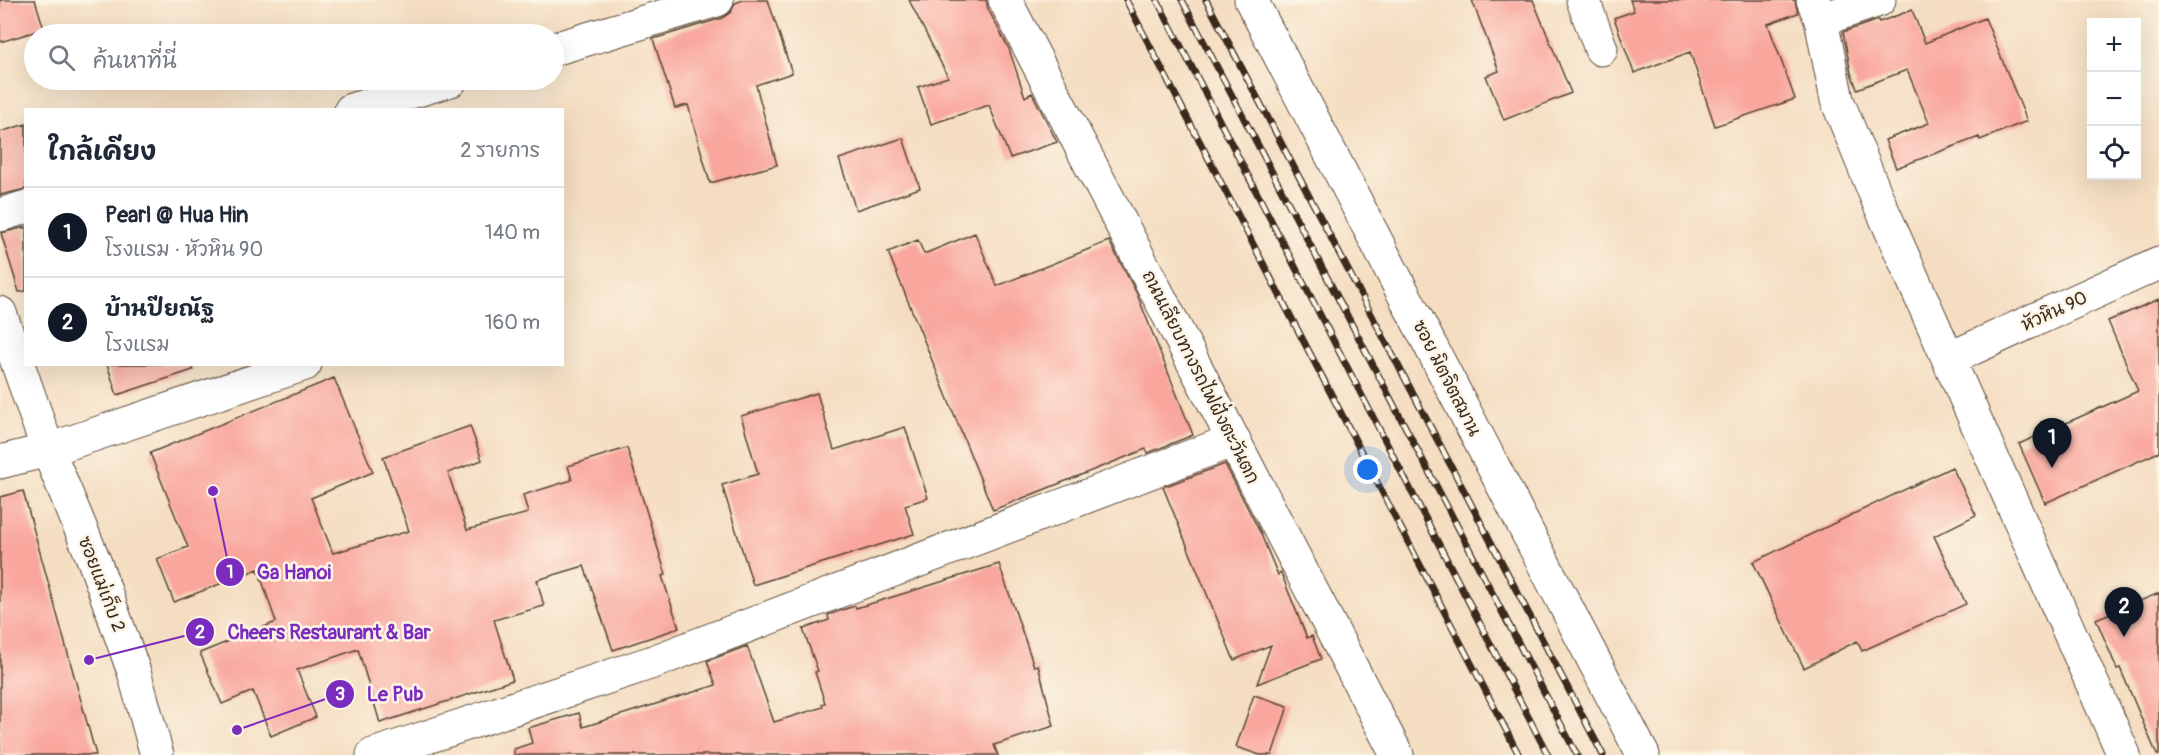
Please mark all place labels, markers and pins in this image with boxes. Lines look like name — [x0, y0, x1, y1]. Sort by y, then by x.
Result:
pin: 1 — [2032, 418, 2072, 468]
callout: Ga Hanoi — [215, 553, 344, 591]
pin: 2 — [2104, 588, 2144, 637]
callout: Cheers Restaurant & Bar — [185, 613, 443, 651]
callout: Le Pub — [325, 675, 435, 713]

